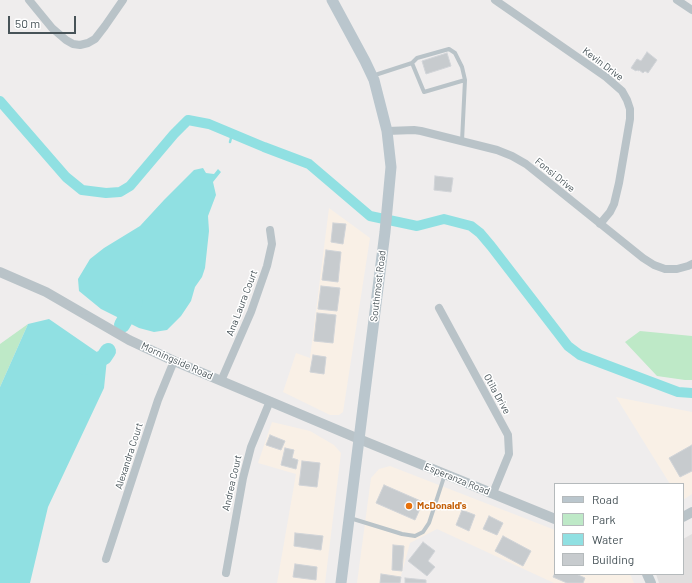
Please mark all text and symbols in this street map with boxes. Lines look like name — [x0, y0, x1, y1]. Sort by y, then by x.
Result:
scale bar — [10, 8, 78, 34]
text: 50 m — [15, 16, 40, 30]
street label: Kevin Drive — [580, 45, 626, 83]
street label: Fonsi Drive — [533, 155, 577, 195]
street label: Southmost Road — [368, 250, 388, 322]
street label: Ana Laura Court — [224, 268, 260, 338]
street label: Morningside Road — [139, 340, 215, 382]
street label: Otila Drive — [481, 372, 513, 416]
street label: Alexandra Court — [113, 421, 145, 491]
street label: Andrea Court — [220, 454, 244, 512]
street label: Esperanza Road — [423, 460, 491, 498]
legend — [554, 483, 684, 575]
text: Road — [592, 492, 619, 506]
place label: McDonald's — [417, 500, 467, 512]
marker: McDonald's — [404, 501, 414, 511]
text: Park — [592, 512, 616, 526]
text: Water — [592, 532, 623, 546]
text: Building — [592, 552, 634, 566]

